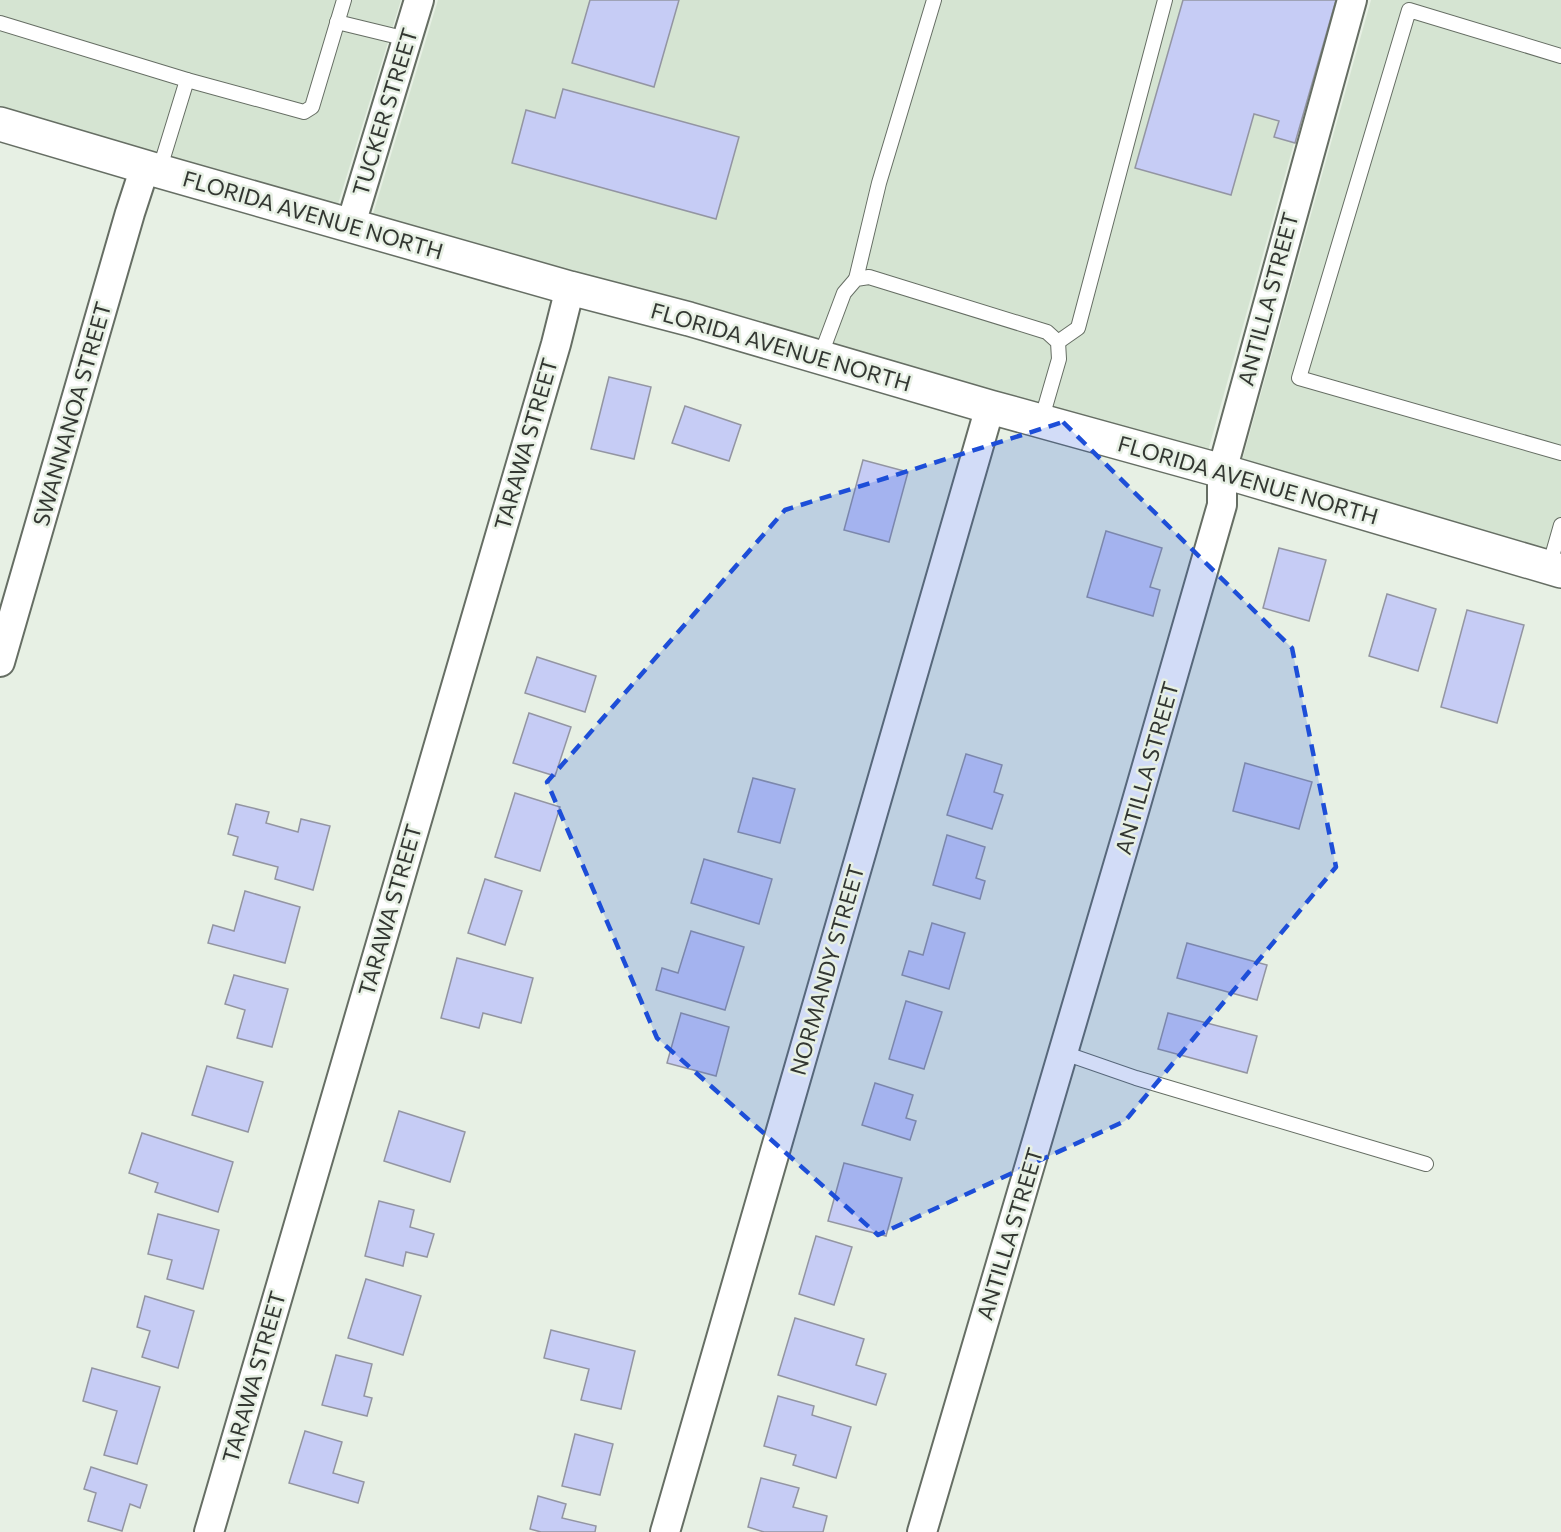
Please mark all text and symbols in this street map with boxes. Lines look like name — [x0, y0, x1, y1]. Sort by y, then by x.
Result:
street label: TUCKER STREET — [346, 25, 423, 199]
street label: FLORIDA AVENUE NORTH — [180, 164, 447, 265]
street label: ANTILLA STREET — [1231, 209, 1304, 388]
street label: FLORIDA AVENUE NORTH — [648, 296, 915, 397]
street label: SWANNANOA STREET — [27, 299, 116, 529]
street label: TARAWA STREET — [488, 355, 563, 533]
street label: FLORIDA AVENUE NORTH — [1115, 429, 1382, 530]
street label: ANTILLA STREET — [1109, 678, 1184, 857]
street label: TARAWA STREET — [352, 821, 427, 999]
street label: NORMANDY STREET — [784, 861, 870, 1078]
street label: ANTILLA STREET — [971, 1145, 1048, 1323]
street label: TARAWA STREET — [216, 1288, 291, 1466]

